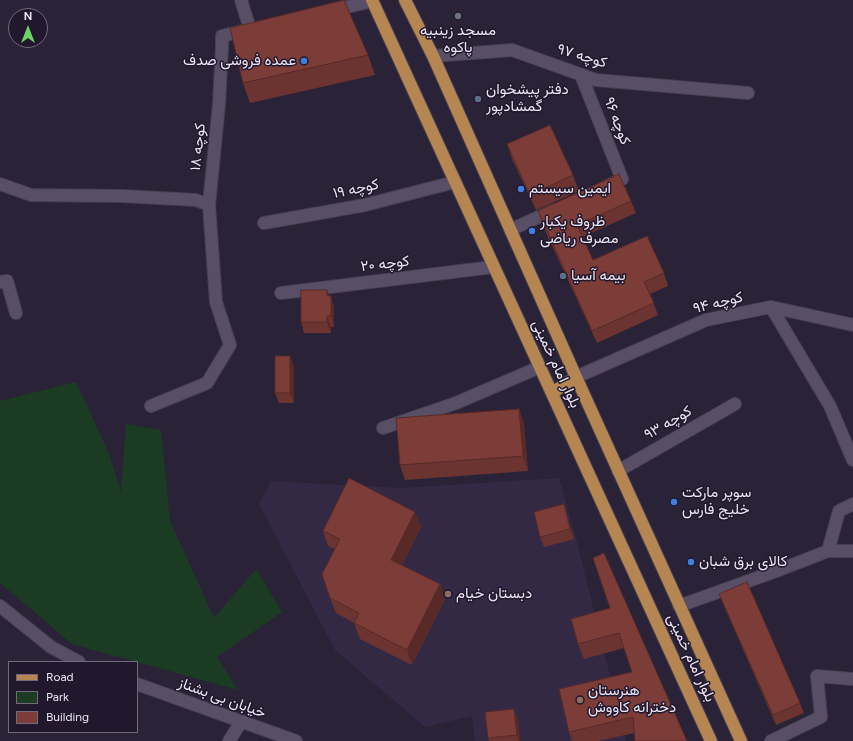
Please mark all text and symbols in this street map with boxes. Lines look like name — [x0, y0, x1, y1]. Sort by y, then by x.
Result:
north arrow — [8, 8, 48, 48]
text: N — [24, 10, 32, 23]
marker: مسجد زینبیه پاکوه — [453, 11, 463, 21]
place label: مسجد زینبیه پاکوه — [420, 22, 496, 57]
street label: کوچه ۹۷ — [555, 40, 609, 72]
place label: عمده فروشی صدف — [183, 52, 296, 70]
marker: عمده فروشی صدف — [299, 56, 309, 66]
place label: دفتر پیشخوان گمشادپور — [486, 81, 569, 116]
marker: دفتر پیشخوان گمشادپور — [473, 94, 483, 104]
street label: کوچه ۹۶ — [600, 95, 634, 147]
street label: کوچه ۱۸ — [187, 122, 209, 172]
street label: کوچه ۱۹ — [331, 175, 381, 203]
place label: ایمین سیستم — [529, 180, 611, 198]
marker: ایمین سیستم — [516, 184, 526, 194]
place label: ظروف یکبار مصرف ریاضی — [540, 213, 618, 248]
marker: ظروف یکبار مصرف ریاضی — [527, 226, 537, 236]
street label: کوچه ۲۰ — [360, 252, 410, 276]
place label: بیمه آسیا — [571, 267, 626, 285]
marker: بیمه آسیا — [558, 271, 568, 281]
street label: کوچه ۹۴ — [691, 288, 745, 318]
street label: بلوار امام خمینی — [528, 317, 584, 411]
street label: کوچه ۹۳ — [641, 402, 695, 444]
place label: سوپر مارکت خلیج فارس — [682, 484, 751, 519]
marker: سوپر مارکت خلیج فارس — [669, 497, 679, 507]
place label: کالای برق شبان — [699, 553, 787, 571]
marker: کالای برق شبان — [686, 557, 696, 567]
place label: دبستان خیام — [456, 585, 532, 603]
marker: دبستان خیام — [443, 589, 453, 599]
street label: بلوار امام خمینی — [663, 611, 719, 705]
legend — [8, 661, 138, 733]
text: Road — [46, 670, 74, 684]
street label: خیابان بی بشناز — [176, 674, 268, 722]
place label: هنرستان دخترانه کاووش — [588, 682, 676, 717]
text: Park — [46, 690, 69, 704]
marker: هنرستان دخترانه کاووش — [575, 695, 585, 705]
text: Building — [46, 710, 89, 724]

